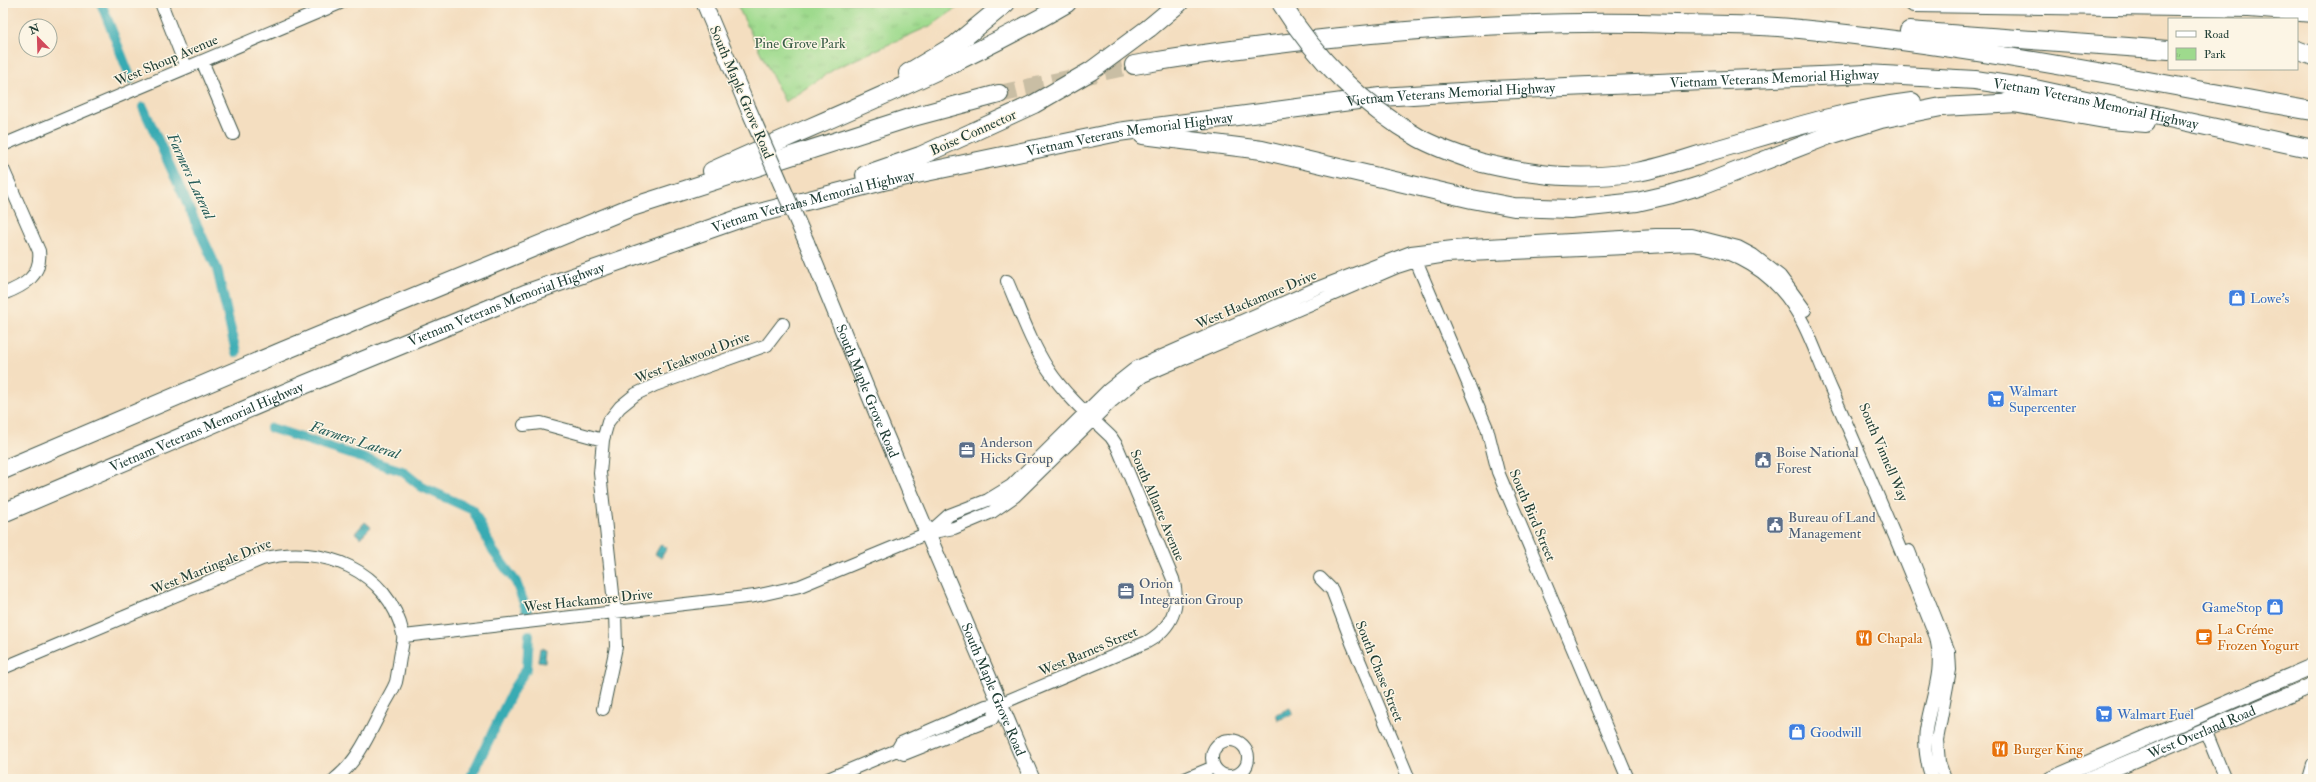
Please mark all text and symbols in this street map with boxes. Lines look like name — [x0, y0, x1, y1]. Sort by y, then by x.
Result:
north arrow — [18, 18, 58, 58]
legend — [2168, 18, 2298, 70]
text: N — [26, 21, 42, 38]
street label: South Maple Grove Road — [705, 23, 777, 162]
text: Road — [2204, 27, 2229, 42]
street label: West Shoup Avenue — [111, 31, 221, 91]
park label: Pine Grove Park — [754, 35, 846, 52]
text: Park — [2204, 47, 2226, 62]
street label: Vietnam Veterans Memorial Highway — [1669, 66, 1880, 91]
street label: Vietnam Veterans Memorial Highway — [1992, 75, 2201, 134]
street label: Vietnam Veterans Memorial Highway — [1345, 79, 1557, 110]
street label: Boise Connector — [927, 106, 1020, 159]
street label: Vietnam Veterans Memorial Highway — [1025, 109, 1235, 160]
water label: Farmers Lateral — [162, 129, 219, 224]
street label: Vietnam Veterans Memorial Highway — [709, 166, 917, 237]
street label: Vietnam Veterans Memorial Highway — [406, 258, 608, 350]
street label: West Hackamore Drive — [1192, 266, 1319, 333]
shop icon: Lowe's — [2227, 288, 2247, 308]
place label: Lowe's — [2250, 290, 2290, 307]
street label: South Maple Grove Road — [832, 322, 902, 460]
street label: West Teakwood Drive — [631, 328, 752, 388]
street label: Vietnam Veterans Memorial Highway — [107, 378, 307, 476]
place label: Walmart Supercenter — [2008, 383, 2077, 417]
supermarket icon: Walmart Supercenter — [1986, 389, 2006, 409]
street label: South Vinnell Way — [1854, 400, 1912, 505]
water label: Farmers Lateral — [307, 417, 403, 464]
place label: Anderson Hicks Group — [979, 434, 1053, 468]
office icon: Anderson Hicks Group — [957, 440, 977, 460]
place label: Boise National Forest — [1776, 444, 1859, 477]
street label: South Allante Avenue — [1126, 447, 1189, 564]
public building icon: Boise National Forest — [1753, 450, 1773, 470]
street label: South Bird Street — [1506, 467, 1560, 564]
place label: Bureau of Land Management — [1788, 509, 1876, 542]
public building icon: Bureau of Land Management — [1765, 515, 1785, 535]
street label: West Martingale Drive — [148, 535, 274, 599]
place label: Orion Integration Group — [1139, 575, 1243, 609]
office icon: Orion Integration Group — [1116, 581, 1136, 601]
street label: West Hackamore Drive — [522, 585, 654, 616]
shop icon: GameStop — [2265, 597, 2285, 617]
place label: GameStop — [2202, 599, 2262, 617]
street label: South Chase Street — [1352, 618, 1408, 725]
street label: South Maple Grove Road — [958, 620, 1029, 759]
place label: La Créme Frozen Yogurt — [2217, 621, 2300, 654]
street label: West Barnes Street — [1035, 623, 1141, 680]
cafe icon: La Créme Frozen Yogurt — [2194, 627, 2214, 647]
restaurant icon: Chapala — [1854, 628, 1874, 648]
place label: Chapala — [1877, 630, 1923, 648]
street label: West Overland Road — [2144, 702, 2258, 763]
supermarket icon: Walmart Fuel — [2094, 704, 2114, 724]
place label: Walmart Fuel — [2116, 706, 2194, 723]
shop icon: Goodwill — [1787, 722, 1807, 742]
place label: Goodwill — [1810, 724, 1862, 741]
restaurant icon: Burger King — [1990, 739, 2010, 759]
place label: Burger King — [2013, 741, 2084, 758]

